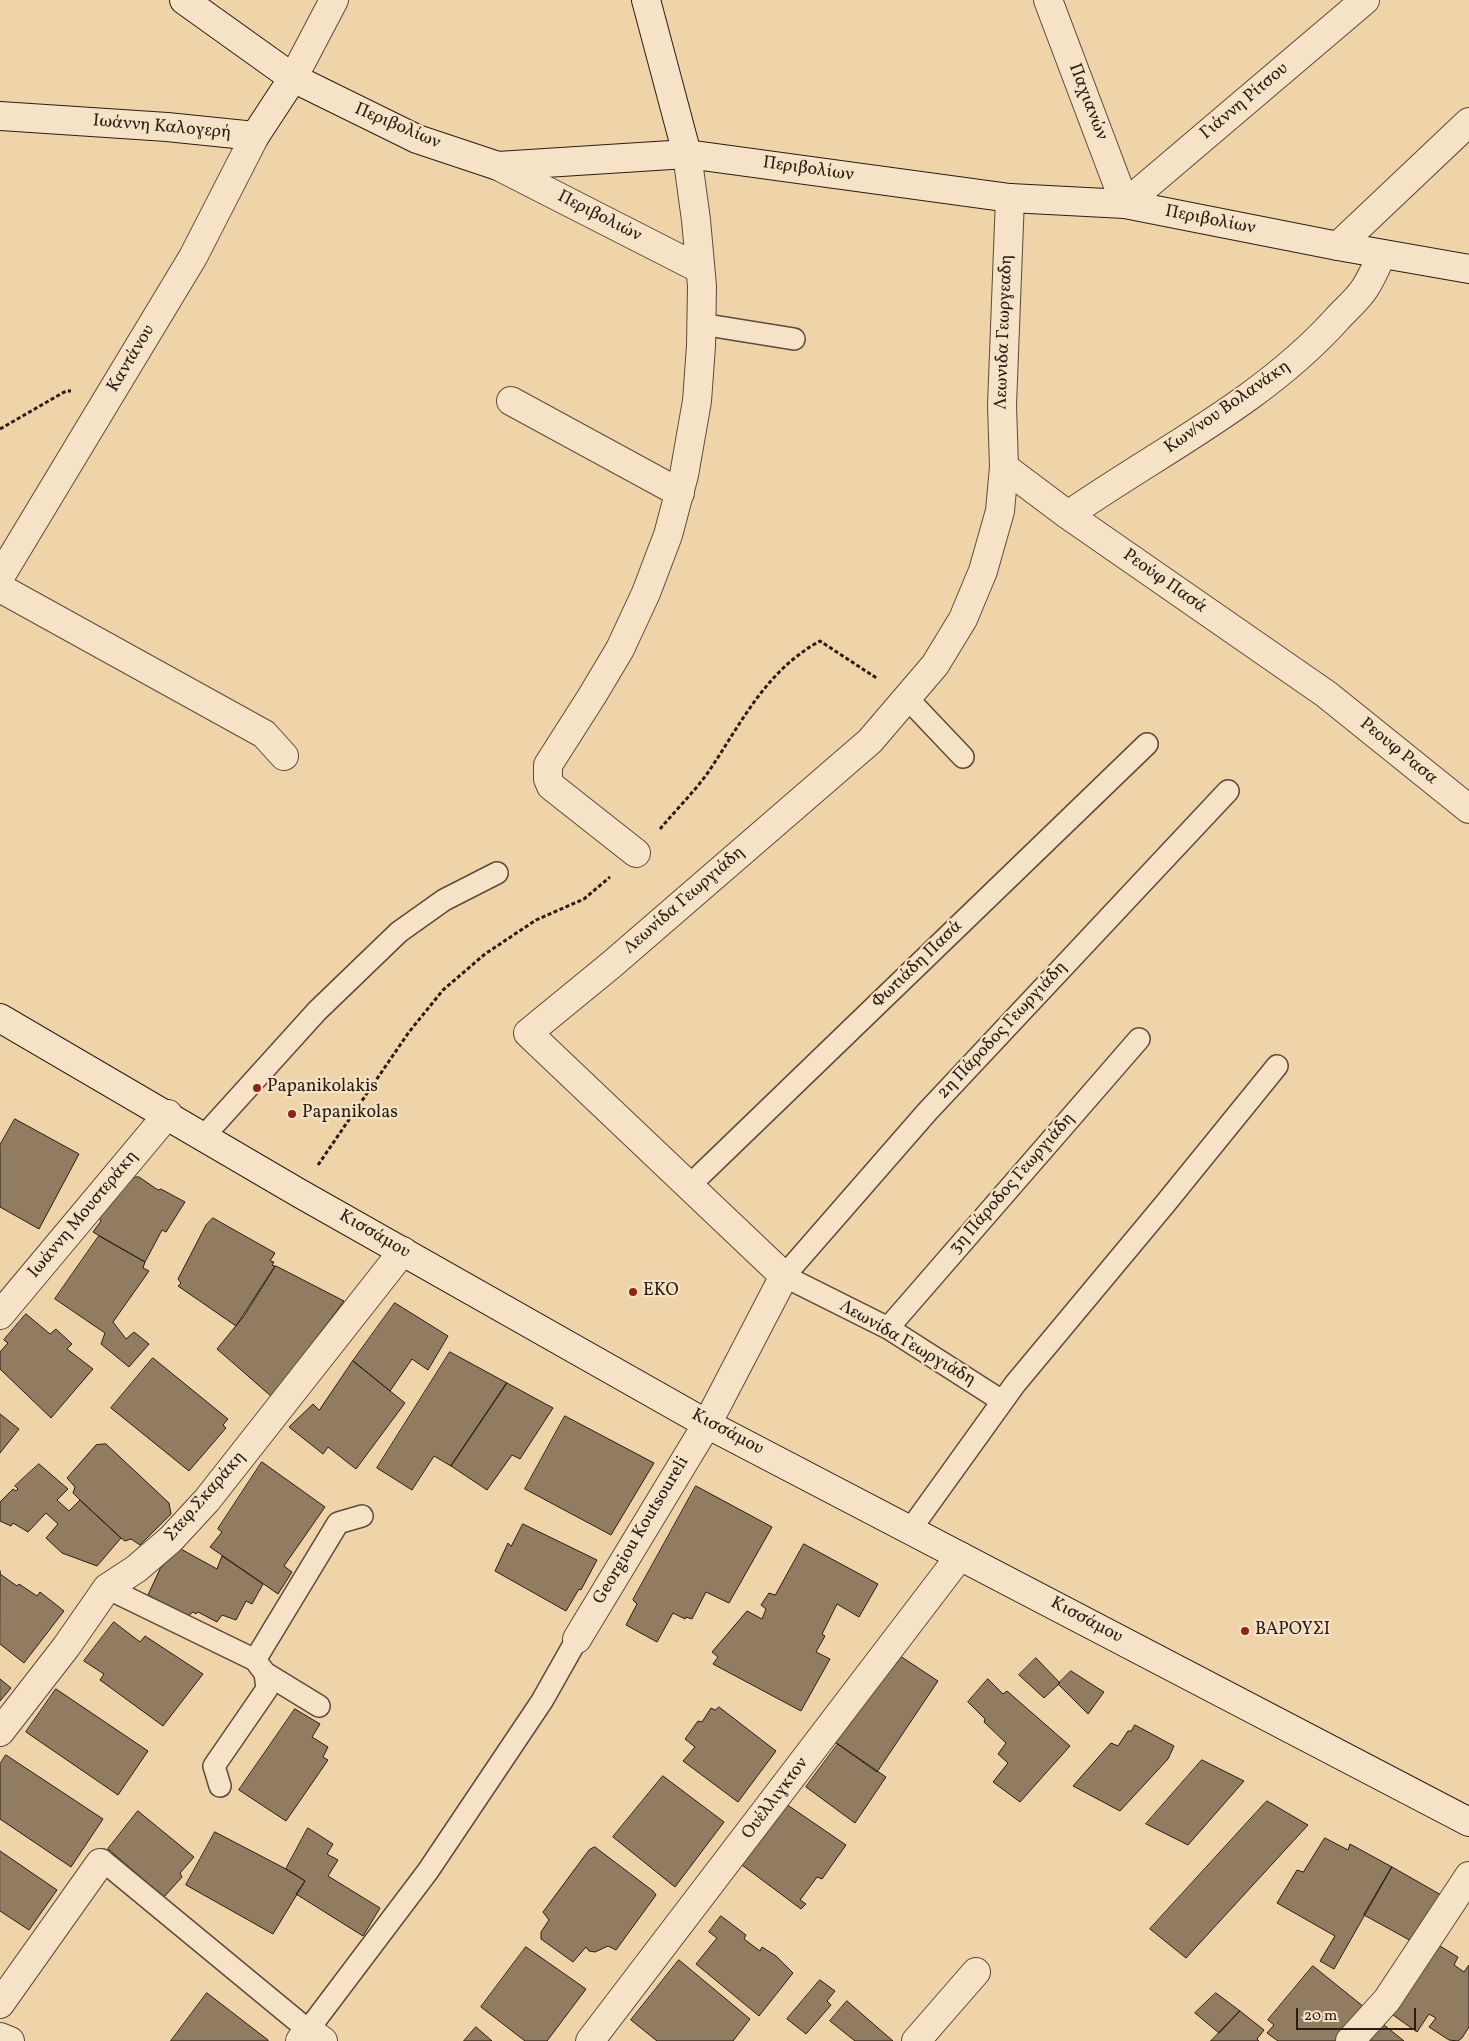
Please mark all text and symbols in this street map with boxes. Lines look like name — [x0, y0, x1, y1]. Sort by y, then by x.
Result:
street label: Γιάννη Ρίτσου — [1196, 59, 1294, 145]
street label: Παχιανών — [1063, 61, 1111, 143]
street label: Περιβολίων — [351, 99, 443, 155]
street label: Ιωάννη Καλογερή — [92, 111, 232, 145]
street label: Περιβολίων — [761, 153, 855, 187]
street label: Περιβολιών — [553, 187, 645, 247]
street label: Περιβολίων — [1163, 202, 1257, 240]
street label: Λεωνιδα Γεωργεαδη — [991, 254, 1019, 410]
street label: Καντάνου — [103, 321, 161, 397]
street label: Κων/νου Βολανάκη — [1161, 357, 1295, 459]
street label: Ρεούφ Πασά — [1118, 545, 1210, 619]
street label: Ρεουφ Ρασα — [1355, 714, 1441, 790]
street label: Λεωνίδα Γεωργιάδη — [620, 842, 750, 960]
street label: Φωτιάδη Πασά — [868, 916, 968, 1014]
street label: 2η Πάροδος Γεωργιάδη — [933, 958, 1073, 1104]
place label: Papanikolakis — [267, 1077, 378, 1099]
marker: Papanikolakis — [251, 1082, 263, 1094]
place label: Papanikolas — [302, 1103, 398, 1125]
marker: Papanikolas — [286, 1108, 298, 1120]
street label: 3η Πάροδος Γεωργιάδη — [946, 1109, 1080, 1259]
street label: Ιωάννη Μουστεράκη — [24, 1147, 144, 1283]
street label: Κισσάμου — [335, 1206, 413, 1264]
place label: EKO — [643, 1281, 679, 1303]
marker: EKO — [627, 1286, 639, 1298]
street label: Λεωνίδα Γεωργιάδη — [835, 1296, 979, 1392]
street label: Κισσάμου — [687, 1405, 767, 1461]
street label: Στεφ.Σκαράκη — [161, 1447, 251, 1547]
street label: Georgiou Koutsoureli — [589, 1453, 695, 1609]
street label: Κισσάμου — [1046, 1593, 1126, 1649]
place label: ΒΑΡΟΥΣΙ — [1255, 1620, 1330, 1642]
marker: ΒΑΡΟΥΣΙ — [1239, 1625, 1251, 1637]
street label: Ουέλλιγκτον — [738, 1754, 814, 1844]
scale bar — [1299, 1998, 1419, 2030]
text: 20 m — [1304, 2006, 1337, 2027]

